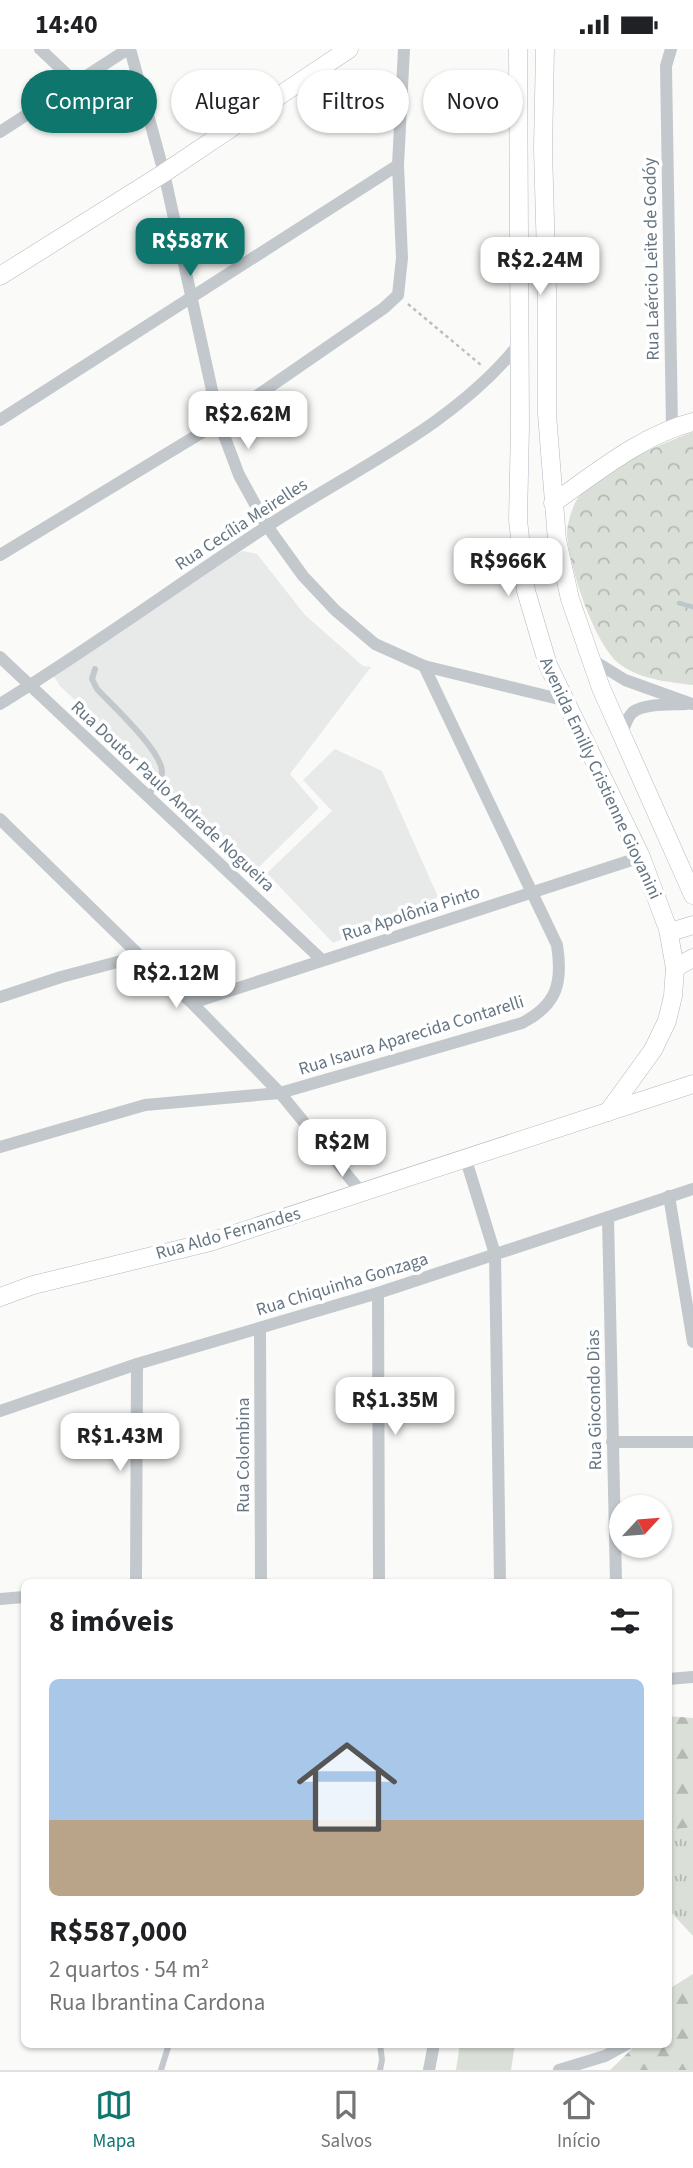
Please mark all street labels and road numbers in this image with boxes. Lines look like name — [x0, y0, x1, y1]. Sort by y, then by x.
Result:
street label: Rua Laércio Leite de Godóy — [637, 157, 666, 361]
street label: Rua Cecília Meirelles — [170, 472, 312, 577]
street label: Avenida Emilly Cristienne Giovanini — [533, 653, 668, 903]
street label: Rua Doutor Paulo Andrade Nogueira — [65, 695, 280, 898]
street label: Rua Apolônia Pinto — [339, 879, 483, 948]
street label: Rua Isaura Aparecida Contarelli — [295, 989, 527, 1082]
street label: Rua Aldo Fernandes — [153, 1201, 303, 1266]
street label: Rua Chiquinha Gonzaga — [253, 1246, 431, 1323]
street label: Rua Giocondo Dias — [581, 1329, 608, 1471]
street label: Rua Colombina — [231, 1397, 256, 1513]

